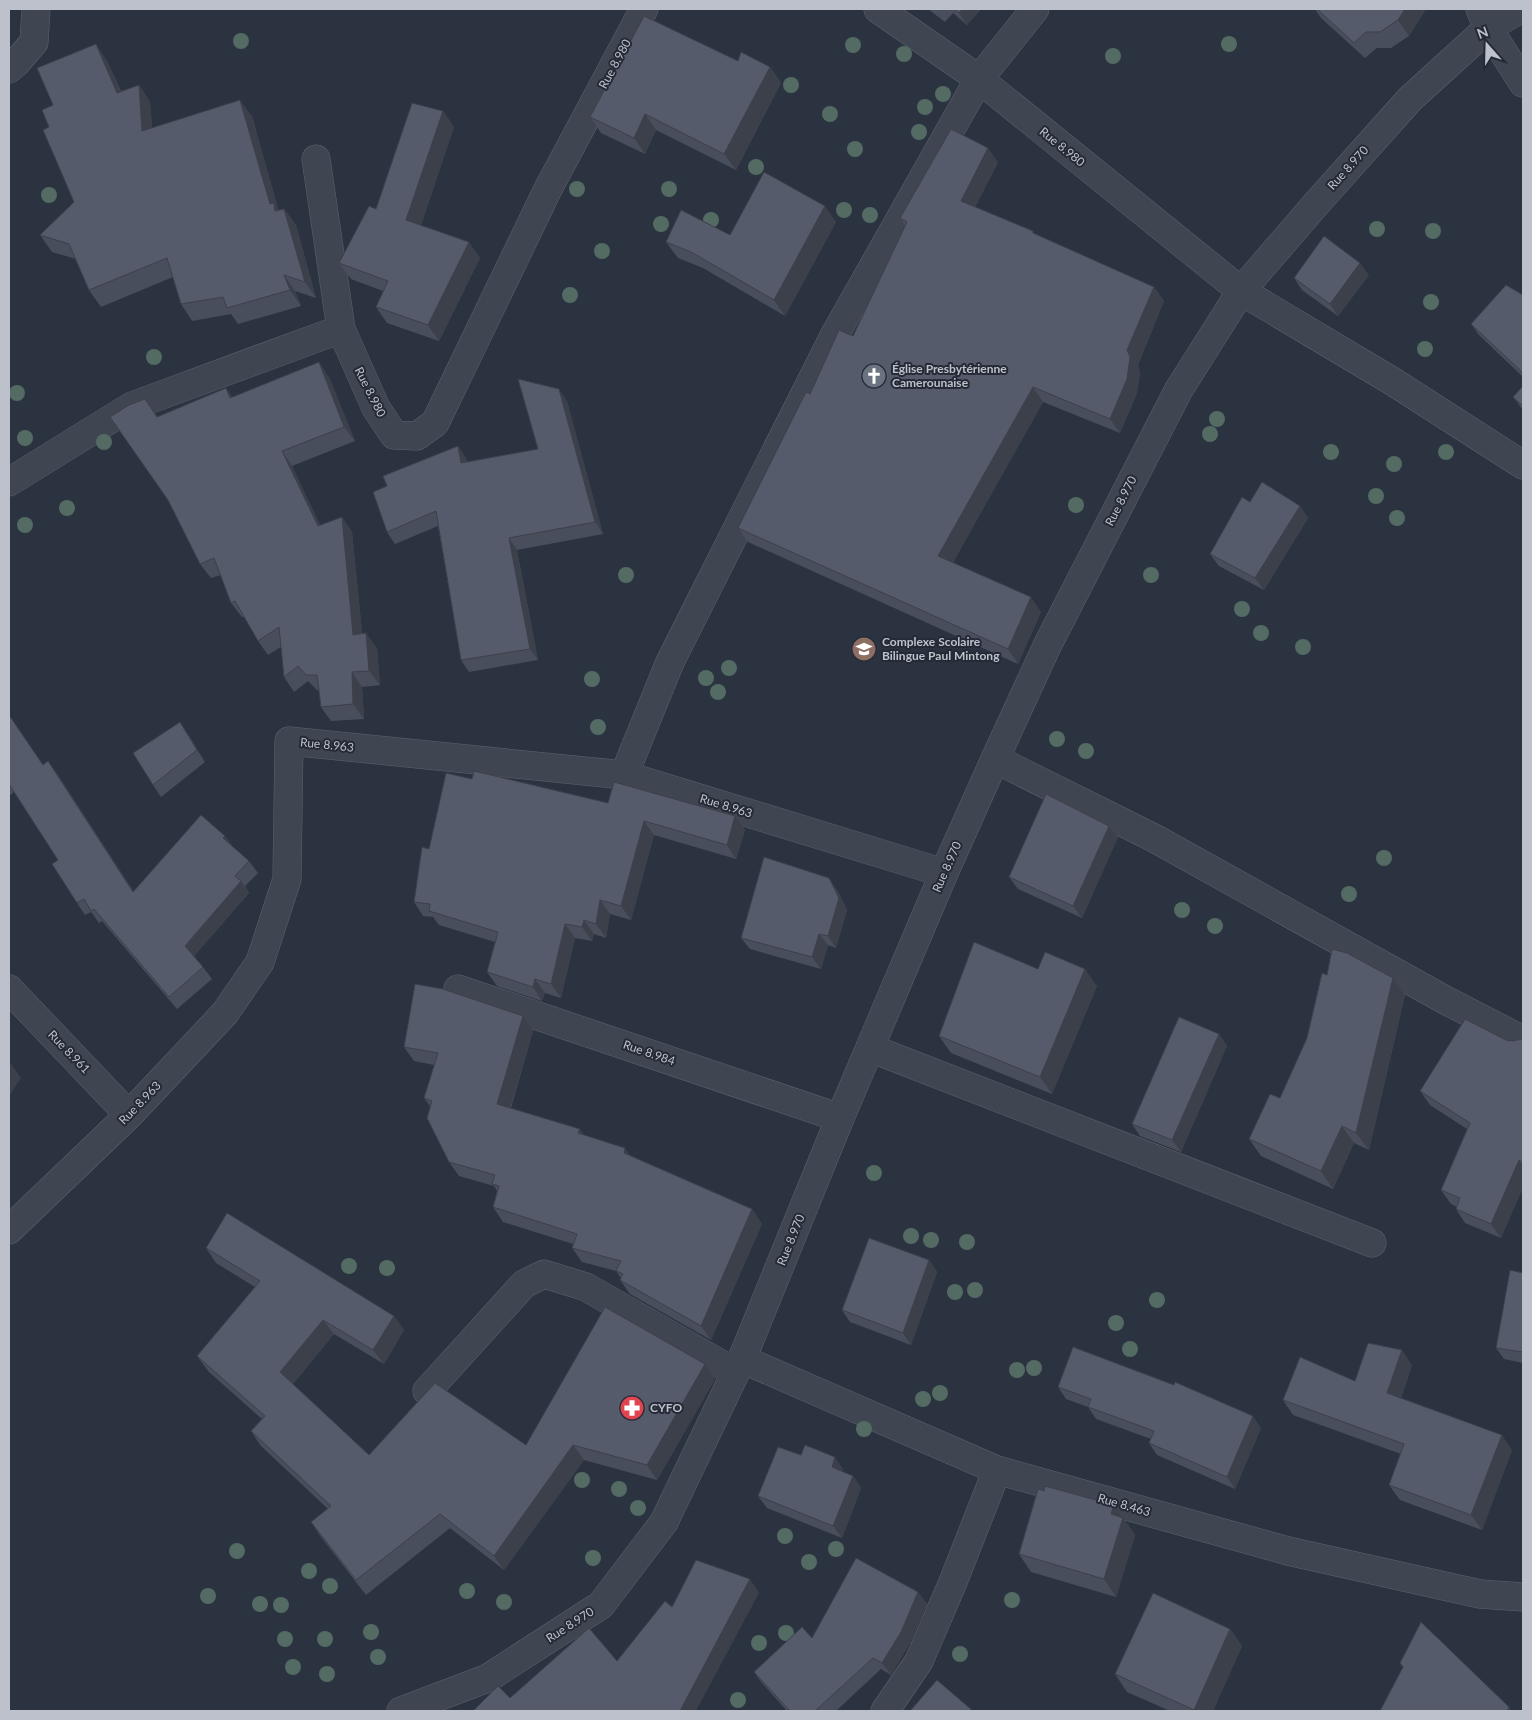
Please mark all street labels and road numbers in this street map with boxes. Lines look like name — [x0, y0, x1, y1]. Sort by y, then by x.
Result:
street label: Rue 8.980 — [595, 36, 634, 91]
street label: Rue 8.980 — [1037, 124, 1088, 169]
street label: Rue 8.970 — [1324, 143, 1371, 193]
street label: Rue 8.980 — [351, 364, 389, 419]
street label: Rue 8.970 — [1102, 473, 1140, 528]
street label: Rue 8.963 — [299, 734, 355, 755]
street label: Rue 8.963 — [698, 790, 754, 821]
street label: Rue 8.970 — [929, 839, 964, 895]
street label: Rue 8.961 — [45, 1027, 94, 1076]
street label: Rue 8.984 — [621, 1037, 677, 1068]
street label: Rue 8.963 — [115, 1078, 164, 1127]
street label: Rue 8.970 — [773, 1212, 808, 1268]
street label: Rue 8.463 — [1096, 1490, 1152, 1519]
street label: Rue 8.970 — [543, 1604, 597, 1646]

